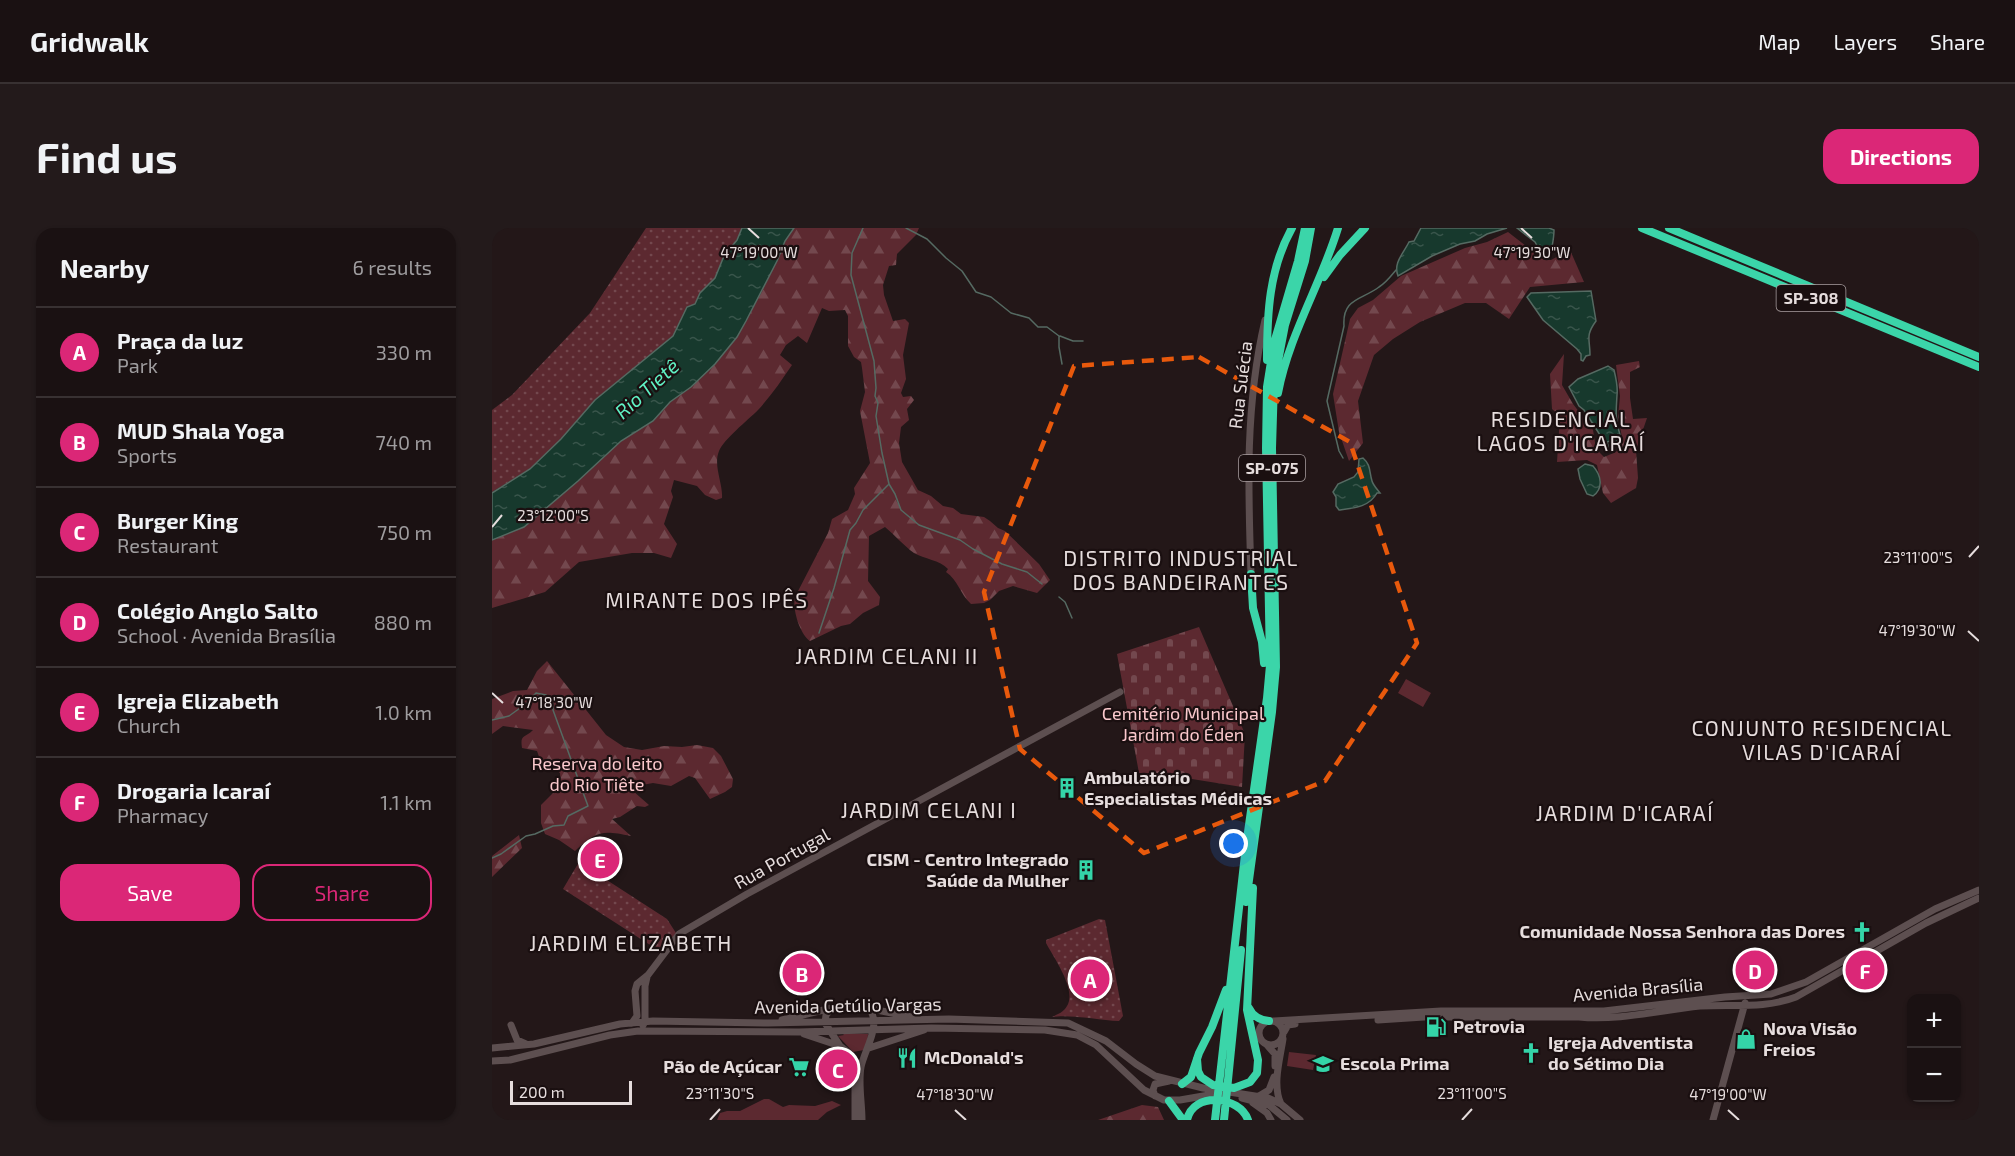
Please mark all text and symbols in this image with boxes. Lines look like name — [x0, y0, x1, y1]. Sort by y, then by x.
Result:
text: Gridwalk — [30, 24, 149, 58]
text: Map — [1758, 29, 1800, 54]
text: Layers — [1833, 29, 1897, 54]
text: Share — [1930, 29, 1985, 54]
button: Directions — [1823, 129, 1979, 184]
text: Find us — [36, 131, 178, 181]
text: 47°19'00"W — [720, 243, 798, 261]
text: 47°19'30"W — [1494, 243, 1570, 261]
text: Nearby — [60, 252, 149, 283]
text: 6 results — [352, 255, 432, 279]
road number: SP-308 — [1776, 285, 1846, 311]
text: Praça da luz — [117, 327, 243, 353]
text: A — [73, 340, 86, 364]
text: 330 m — [376, 340, 432, 364]
street label: Rua Suécia — [1224, 340, 1256, 430]
text: Park — [117, 353, 158, 377]
water label: Rio Tietê — [609, 353, 684, 423]
district label: RESIDENCIAL LAGOS D'ICARAÍ — [1477, 406, 1645, 455]
text: MUD Shala Yoga — [117, 417, 285, 443]
text: B — [73, 430, 86, 454]
text: 740 m — [375, 430, 432, 454]
text: Sports — [117, 443, 177, 467]
road number: SP-075 — [1239, 455, 1305, 481]
text: 23°12'00"S — [517, 506, 589, 524]
text: Burger King — [117, 507, 238, 533]
text: C — [74, 520, 85, 544]
text: 750 m — [377, 520, 432, 544]
text: Restaurant — [117, 533, 218, 557]
district label: DISTRITO INDUSTRIAL DOS BANDEIRANTES — [1063, 545, 1299, 594]
text: 23°11'00"S — [1883, 548, 1953, 566]
district label: MIRANTE DOS IPÊS — [605, 587, 809, 612]
text: Colégio Anglo Salto — [117, 597, 318, 623]
text: D — [73, 610, 86, 634]
text: 880 m — [374, 610, 432, 634]
text: 47°19'30"W — [1879, 621, 1955, 639]
text: School · Avenida Brasília — [117, 623, 336, 647]
district label: JARDIM CELANI II — [795, 643, 979, 668]
text: Igreja Elizabeth — [117, 687, 279, 713]
text: 47°18'30"W — [515, 693, 593, 711]
text: E — [74, 700, 85, 724]
text: 1.0 km — [375, 700, 432, 724]
park label: Cemitério Municipal Jardim do Éden — [1102, 702, 1265, 745]
text: Church — [117, 713, 181, 737]
district label: CONJUNTO RESIDENCIAL VILAS D'ICARAÍ — [1692, 715, 1952, 764]
park label: Reserva do leito do Rio Tiête — [531, 752, 663, 795]
place label: Ambulatório Especialistas Médicas — [1084, 766, 1272, 809]
building icon: Ambulatório Especialistas Médicas — [1055, 776, 1079, 800]
text: Drogaria Icaraí — [117, 777, 270, 803]
text: F — [74, 790, 85, 814]
text: 1.1 km — [380, 790, 432, 814]
district label: JARDIM CELANI I — [841, 797, 1017, 822]
district label: JARDIM D'ICARAÍ — [1536, 800, 1714, 825]
text: Pharmacy — [117, 803, 208, 827]
street label: Rua Portugal — [730, 823, 834, 893]
your location — [1219, 829, 1248, 858]
pin: E — [580, 836, 620, 882]
place label: CISM - Centro Integrado Saúde da Mulher — [867, 848, 1069, 891]
building icon: CISM - Centro Integrado Saúde da Mulher — [1074, 858, 1098, 882]
button: Save — [60, 864, 240, 921]
button: Share — [252, 864, 432, 921]
place label: Comunidade Nossa Senhora das Dores — [1519, 920, 1845, 942]
church icon: Comunidade Nossa Senhora das Dores — [1850, 920, 1874, 944]
district label: JARDIM ELIZABETH — [529, 930, 733, 955]
pin: D — [1736, 948, 1774, 992]
pin: F — [1846, 948, 1884, 992]
pin: B — [782, 950, 822, 996]
pin: A — [1070, 956, 1110, 1002]
street label: Avenida Brasília — [1572, 972, 1704, 1006]
street label: Avenida Getúlio Vargas — [754, 992, 942, 1018]
map controls — [1907, 994, 1961, 1102]
button: + — [1907, 994, 1961, 1048]
fuel station icon: Petrovia — [1424, 1015, 1448, 1039]
place label: Petrovia — [1453, 1015, 1525, 1037]
place label: Nova Visão Freios — [1763, 1017, 1857, 1060]
shop icon: Nova Visão Freios — [1734, 1027, 1758, 1051]
place label: Igreja Adventista do Sétimo Dia — [1548, 1031, 1693, 1074]
church icon: Igreja Adventista do Sétimo Dia — [1519, 1041, 1543, 1065]
pin: C — [818, 1046, 858, 1092]
restaurant icon: McDonald's — [895, 1046, 919, 1070]
place label: McDonald's — [924, 1046, 1024, 1068]
button: − — [1907, 1048, 1961, 1102]
school or university icon: Escola Prima — [1311, 1052, 1335, 1076]
place label: Escola Prima — [1340, 1052, 1450, 1074]
place label: Pão de Açúcar — [663, 1055, 782, 1078]
supermarket icon: Pão de Açúcar — [787, 1055, 811, 1079]
scale bar — [510, 1078, 632, 1106]
text: 200 m — [519, 1082, 565, 1101]
text: 23°11'30"S — [686, 1084, 754, 1102]
text: 23°11'00"S — [1437, 1084, 1507, 1102]
text: 47°18'30"W — [916, 1085, 994, 1103]
text: 47°19'00"W — [1689, 1085, 1767, 1103]

